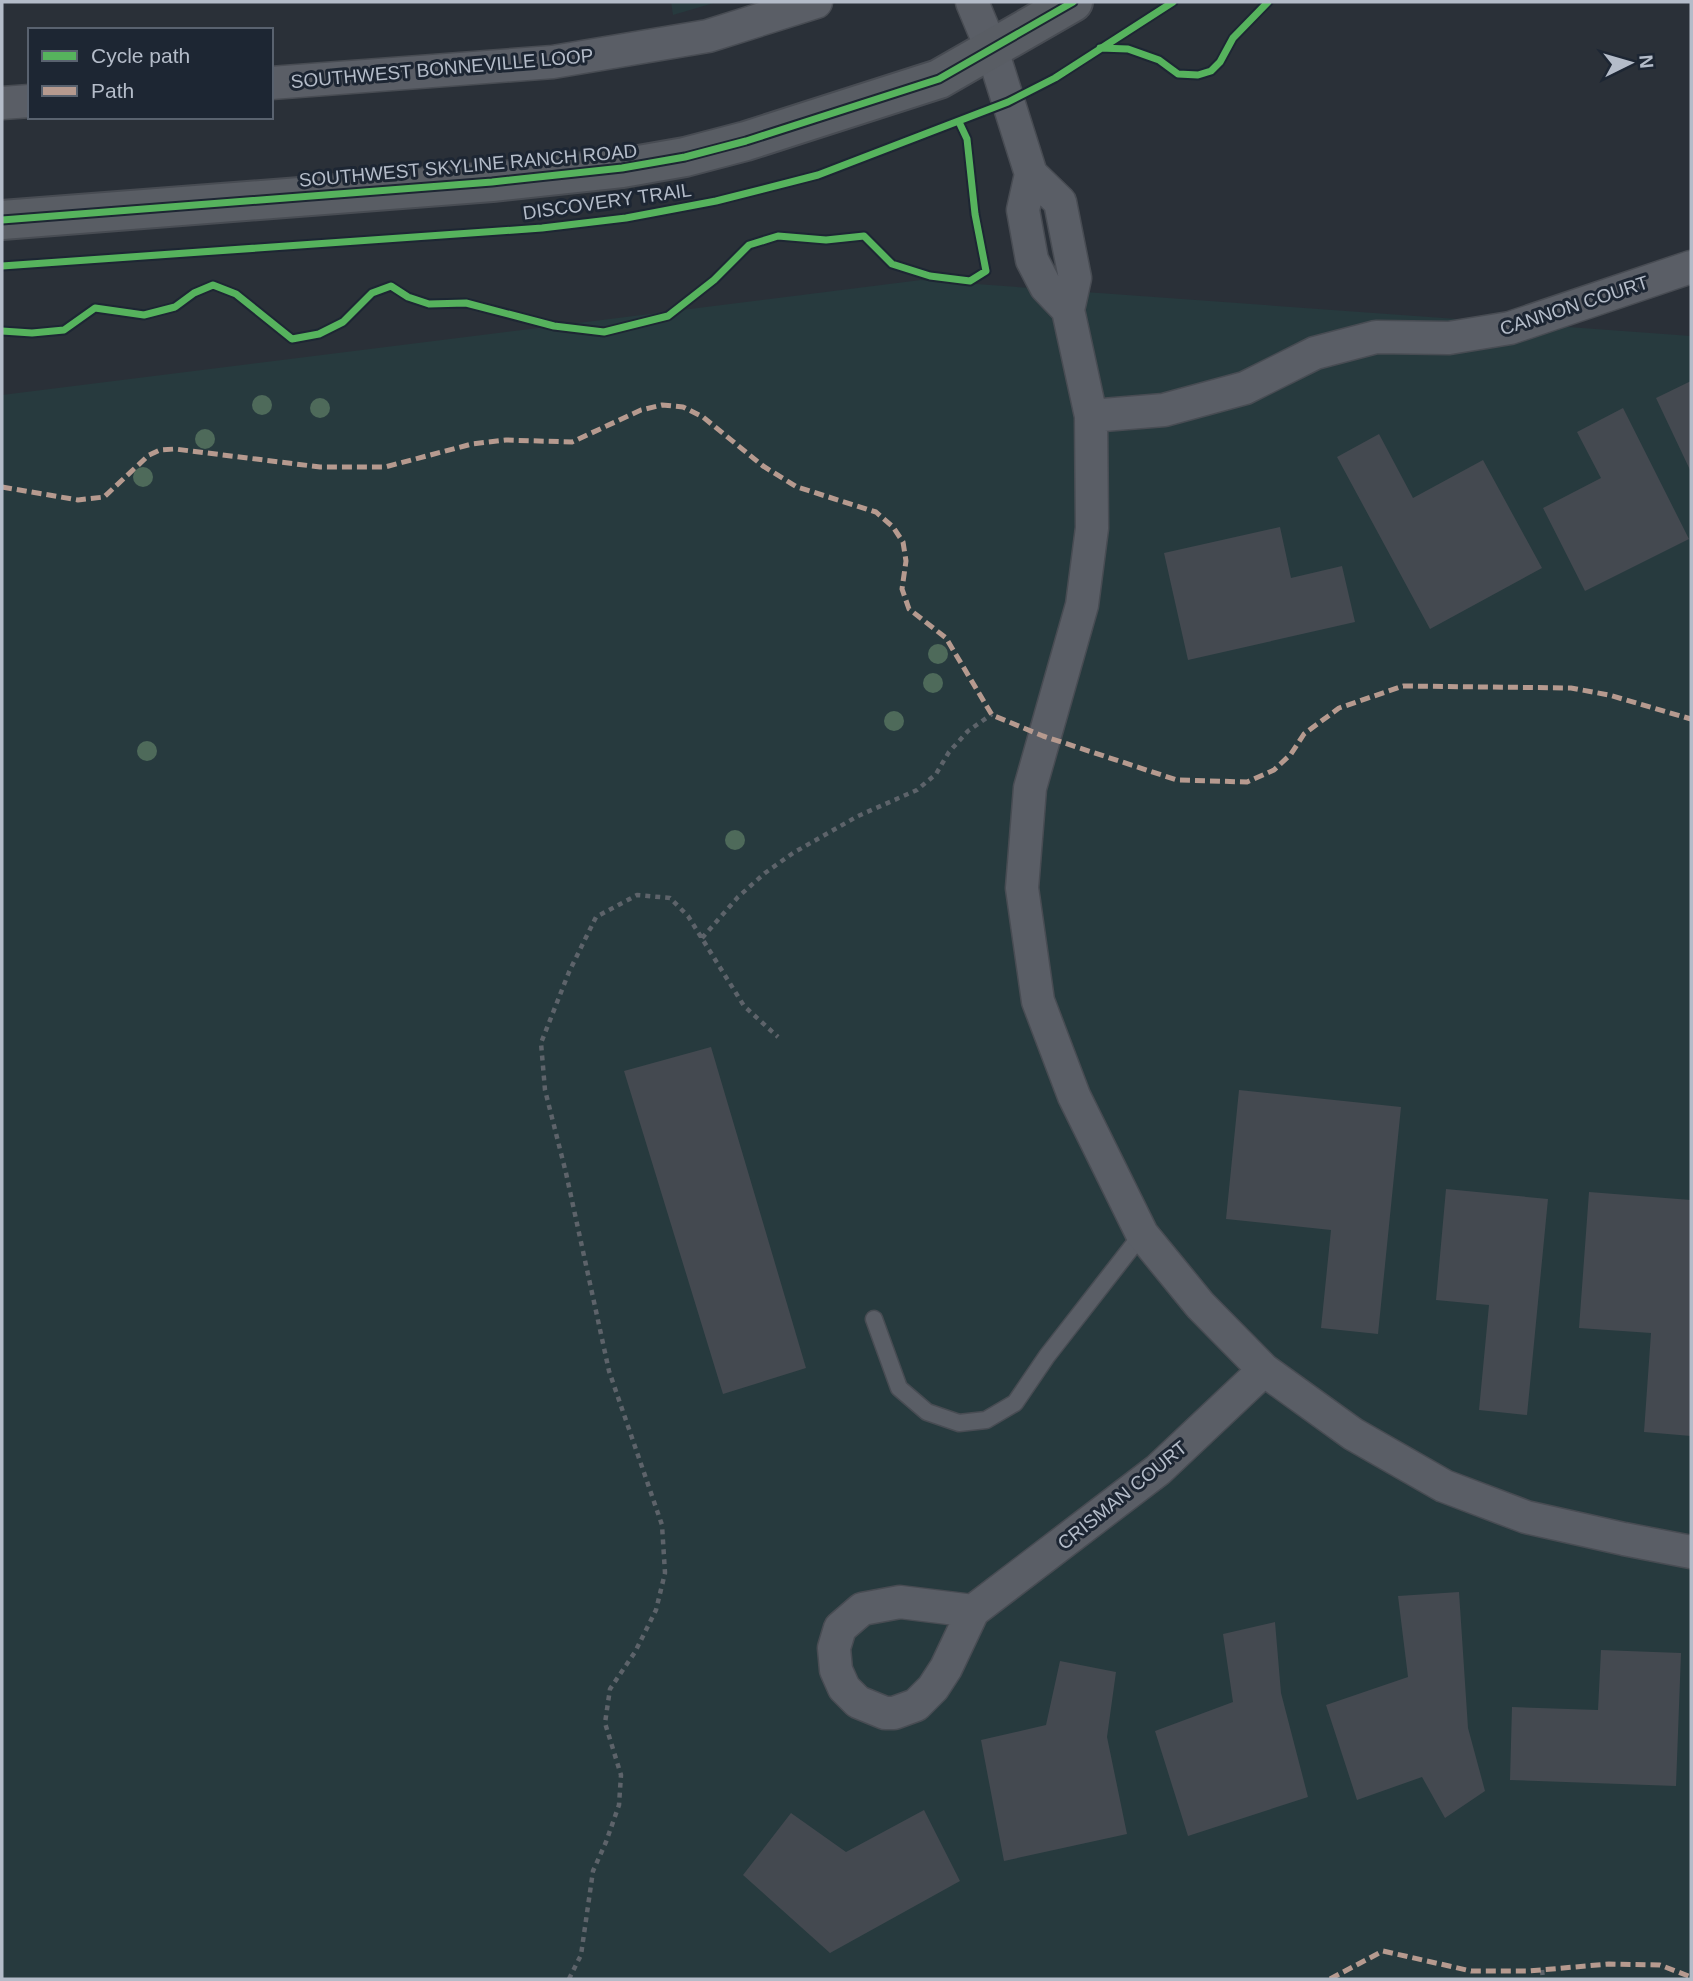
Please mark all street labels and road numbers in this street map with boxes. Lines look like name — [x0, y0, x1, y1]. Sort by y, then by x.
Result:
street label: SOUTHWEST BONNEVILLE LOOP — [290, 45, 594, 92]
street label: SOUTHWEST SKYLINE RANCH ROAD — [298, 140, 638, 191]
street label: DISCOVERY TRAIL — [521, 179, 693, 224]
street label: CANNON COURT — [1497, 271, 1651, 339]
street label: CRISMAN COURT — [1053, 1437, 1191, 1554]

